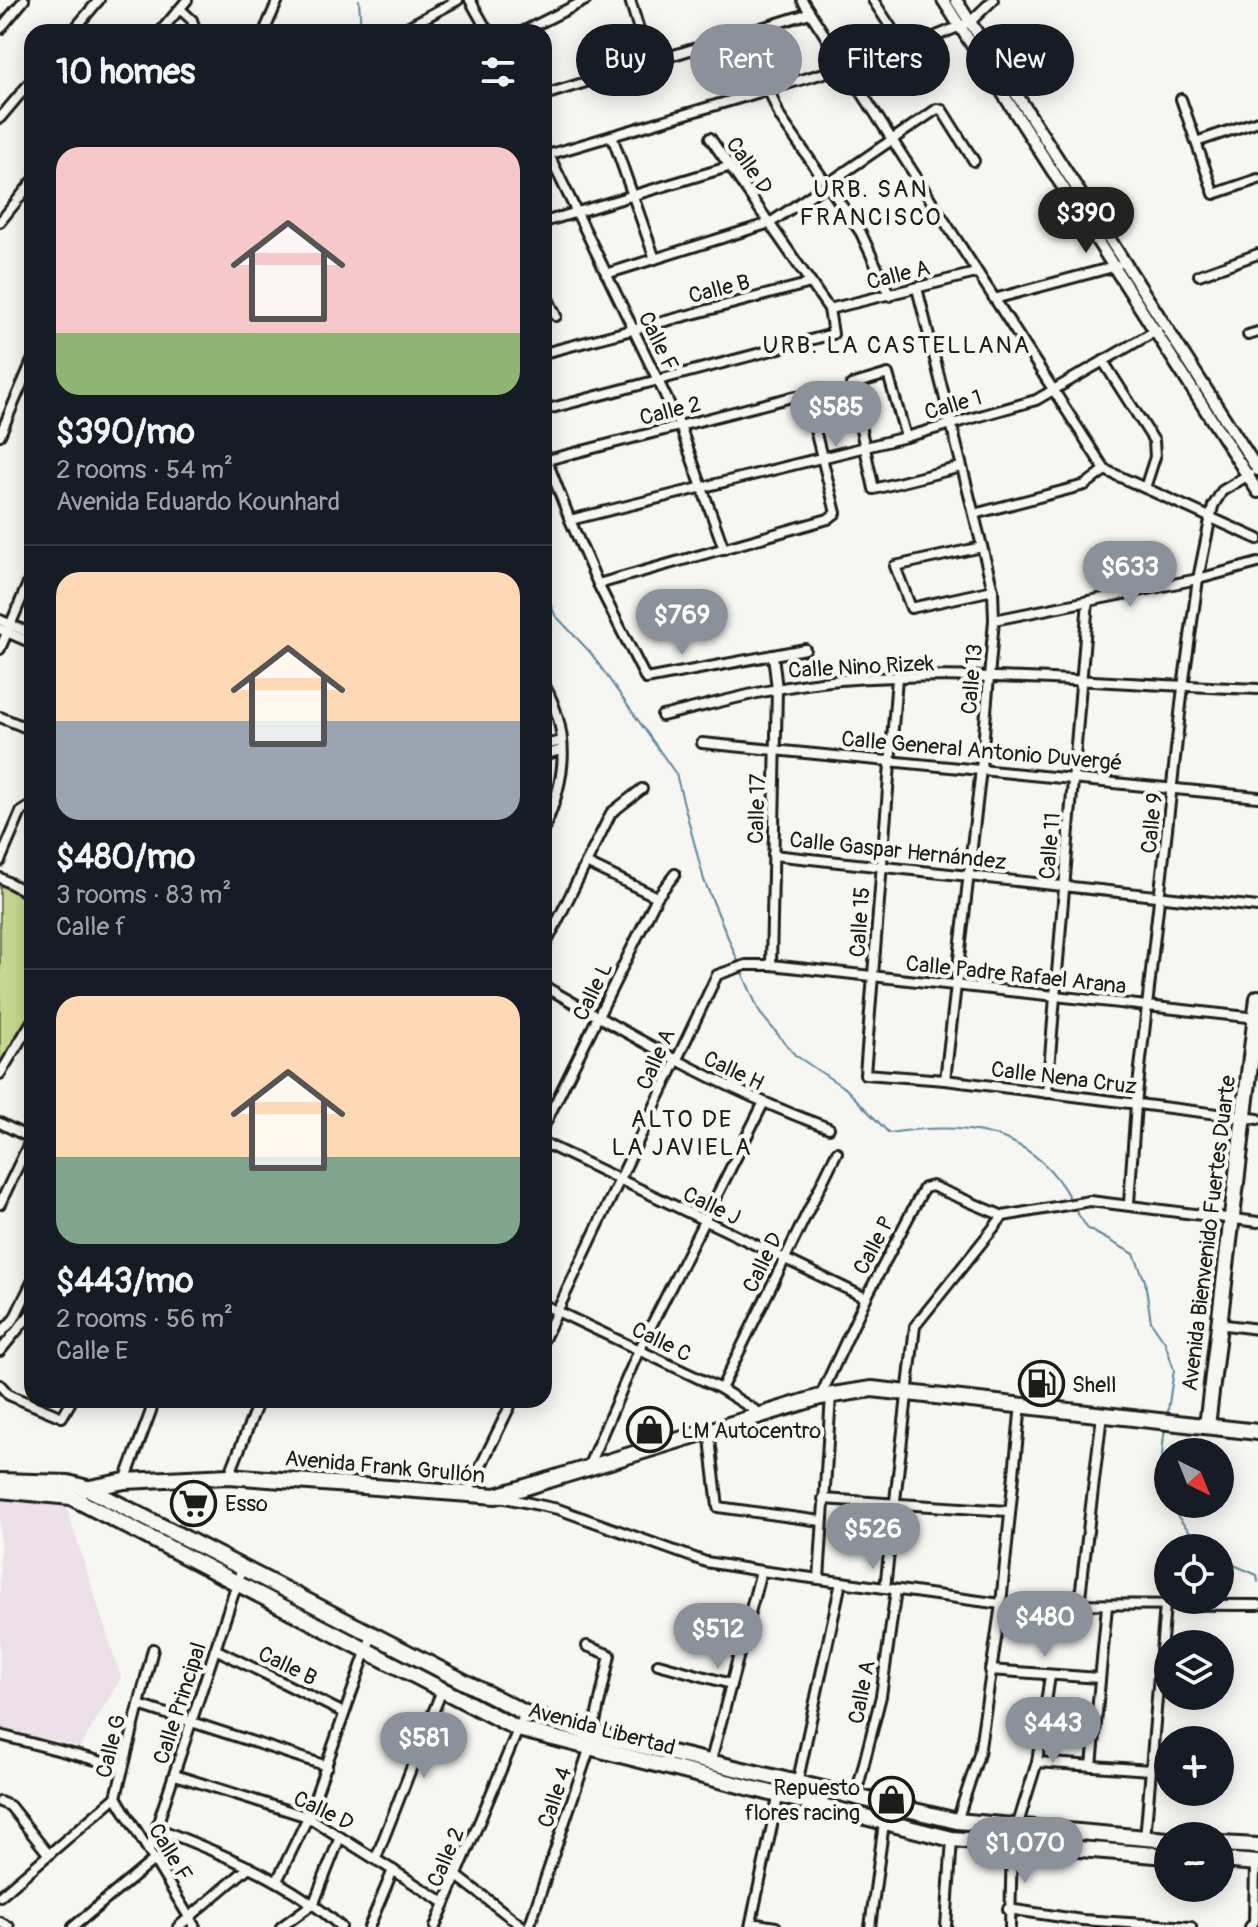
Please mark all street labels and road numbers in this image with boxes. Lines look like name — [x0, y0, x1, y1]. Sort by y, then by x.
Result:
street label: Calle D — [719, 131, 779, 200]
street label: Calle A — [864, 254, 933, 296]
street label: Calle B — [686, 268, 753, 310]
street label: Calle F — [632, 307, 685, 376]
street label: Calle 1 — [921, 383, 985, 426]
street label: Calle 2 — [637, 390, 704, 432]
street label: Calle 13 — [955, 643, 989, 716]
street label: Calle Nino Rizek — [787, 649, 935, 685]
street label: Calle General Antonio Duvergé — [840, 725, 1124, 777]
street label: Calle 17 — [742, 773, 772, 845]
street label: Calle 9 — [1135, 791, 1169, 855]
street label: Calle 11 — [1033, 811, 1067, 881]
street label: Calle Gaspar Hernández — [788, 826, 1008, 876]
street label: Calle 15 — [844, 886, 876, 958]
street label: Calle Padre Rafael Arana — [904, 949, 1128, 1001]
street label: Calle L — [567, 957, 619, 1026]
street label: Calle A — [630, 1024, 682, 1094]
street label: Calle H — [699, 1044, 768, 1097]
street label: Calle Nena Cruz — [989, 1055, 1138, 1101]
street label: Avenida Bienvenido Fuertes Duarte — [1176, 1074, 1242, 1393]
street label: Calle J — [678, 1180, 745, 1232]
street label: Calle P — [847, 1212, 901, 1279]
street label: Calle D — [736, 1228, 789, 1297]
street label: Calle C — [627, 1315, 696, 1368]
street label: Avenida Frank Grullón — [284, 1444, 486, 1490]
street label: Calle Principal — [147, 1639, 213, 1768]
street label: Calle B — [253, 1640, 322, 1692]
street label: Calle A — [842, 1658, 882, 1726]
street label: Avenida Libertad — [525, 1696, 678, 1762]
street label: Calle G — [90, 1712, 132, 1781]
street label: Calle 4 — [532, 1763, 578, 1832]
street label: Calle D — [289, 1784, 358, 1837]
street label: Calle F — [142, 1818, 198, 1887]
street label: Calle 2 — [421, 1823, 471, 1891]

